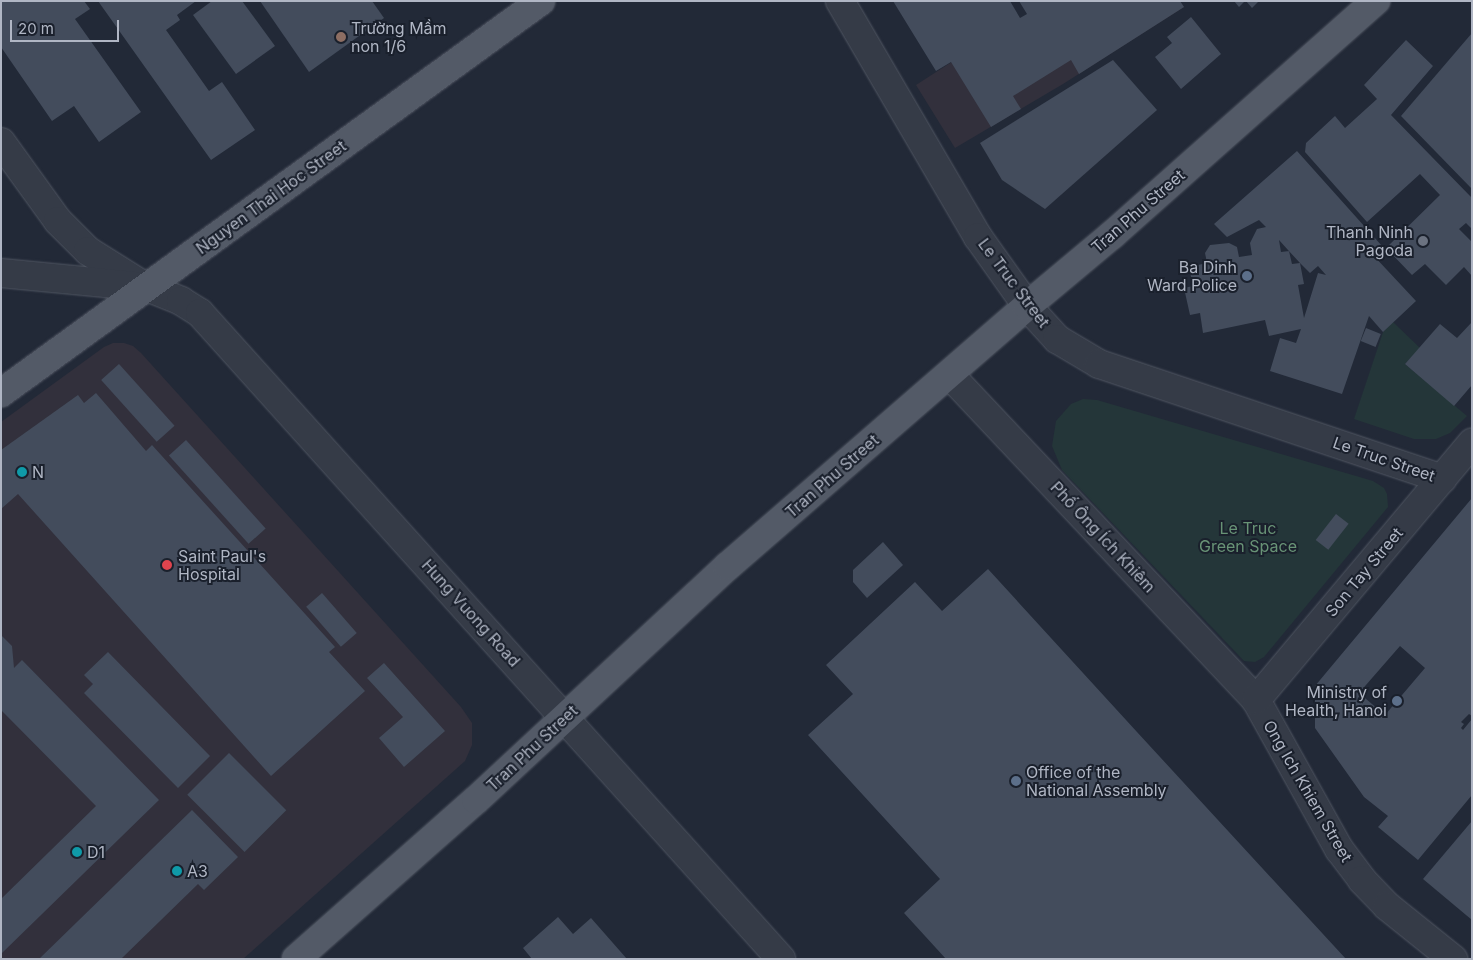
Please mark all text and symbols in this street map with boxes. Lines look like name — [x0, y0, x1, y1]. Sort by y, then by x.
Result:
scale bar — [12, 10, 121, 42]
place label: Trường Mầm non 1/6 — [351, 18, 447, 56]
text: 20 m — [18, 19, 54, 38]
marker: Trường Mầm non 1/6 — [335, 31, 347, 43]
street label: Nguyen Thai Hoc Street — [192, 136, 350, 258]
street label: Tran Phu Street — [1087, 165, 1189, 257]
place label: Thanh Ninh Pagoda — [1326, 222, 1413, 260]
street label: Le Truc Street — [974, 235, 1054, 331]
marker: Thanh Ninh Pagoda — [1417, 235, 1429, 247]
place label: Ba Dinh Ward Police — [1147, 257, 1237, 295]
marker: Ba Dinh Ward Police — [1241, 270, 1253, 282]
street label: Tran Phu Street — [781, 430, 883, 522]
street label: Le Truc Street — [1330, 433, 1438, 485]
place label: N — [32, 462, 44, 482]
marker: N — [16, 466, 28, 478]
street label: Phố Ông Ích Khiêm — [1047, 478, 1159, 596]
park label: Le Truc Green Space — [1199, 518, 1297, 556]
street label: Son Tay Street — [1321, 524, 1407, 620]
place label: Saint Paul's Hospital — [178, 546, 266, 584]
street label: Hung Vuong Road — [418, 555, 524, 671]
marker: Saint Paul's Hospital — [160, 558, 174, 572]
place label: Ministry of Health, Hanoi — [1285, 682, 1387, 720]
marker: Ministry of Health, Hanoi — [1391, 695, 1403, 707]
street label: Tran Phu Street — [483, 701, 581, 795]
street label: Ong Ich Khiem Street — [1260, 717, 1356, 865]
place label: Office of the National Assembly — [1026, 762, 1167, 800]
marker: Office of the National Assembly — [1010, 775, 1022, 787]
place label: D1 — [87, 842, 105, 862]
marker: D1 — [71, 846, 83, 858]
place label: A3 — [187, 861, 208, 881]
marker: A3 — [171, 865, 183, 877]

